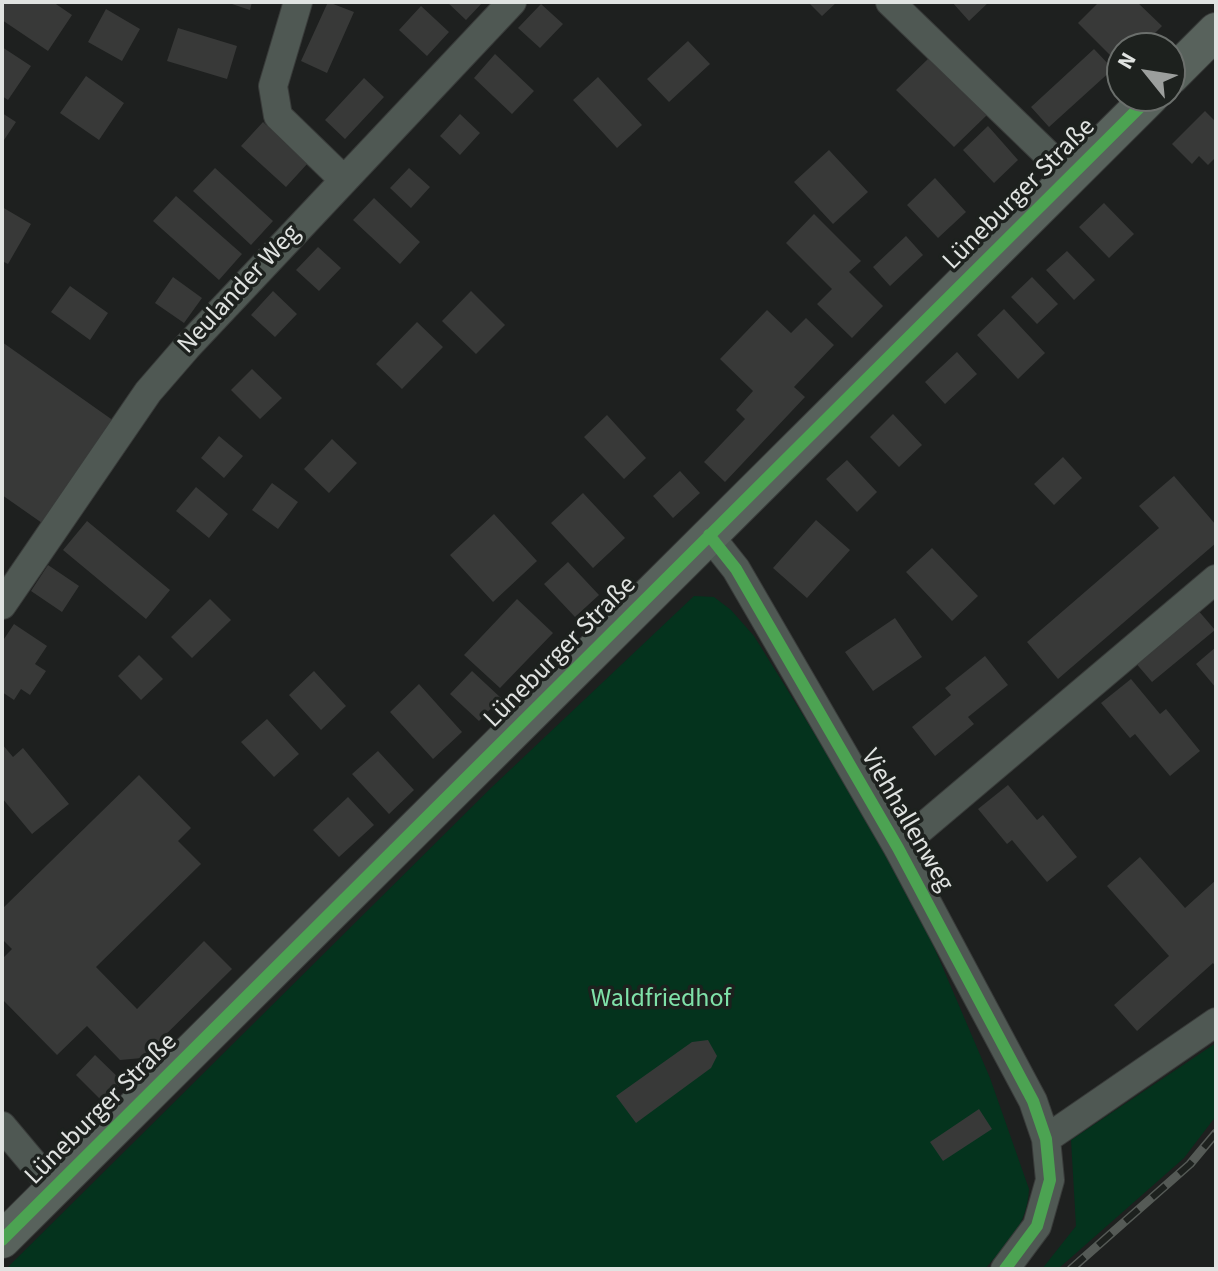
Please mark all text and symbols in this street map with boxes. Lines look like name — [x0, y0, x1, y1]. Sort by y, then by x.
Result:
north arrow — [1106, 32, 1186, 112]
text: N — [1109, 47, 1144, 75]
street label: Lüneburger Straße — [937, 112, 1103, 278]
street label: Neulander Weg — [172, 219, 308, 361]
street label: Lüneburger Straße — [478, 570, 644, 736]
street label: Viehhallenweg — [853, 744, 959, 898]
park label: Waldfriedhof — [591, 984, 731, 1016]
street label: Lüneburger Straße — [19, 1027, 185, 1193]

